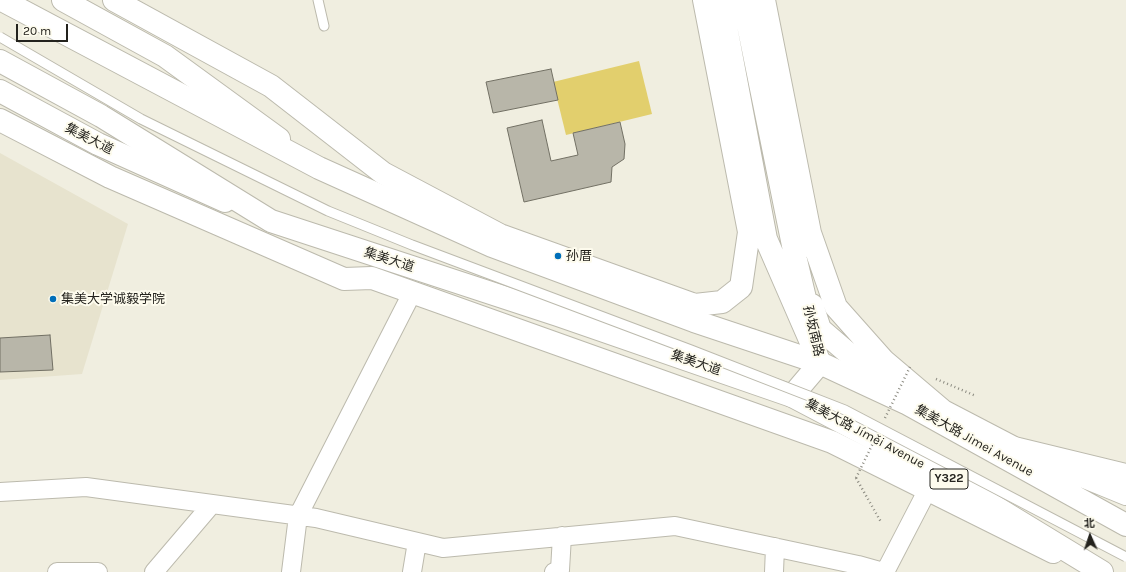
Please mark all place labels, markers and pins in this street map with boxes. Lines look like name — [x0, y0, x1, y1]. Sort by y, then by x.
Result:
place label: 孙厝 — [566, 248, 592, 264]
marker: 孙厝 — [553, 251, 563, 261]
place label: 集美大学诚毅学院 — [61, 291, 165, 307]
marker: 集美大学诚毅学院 — [48, 294, 58, 304]

